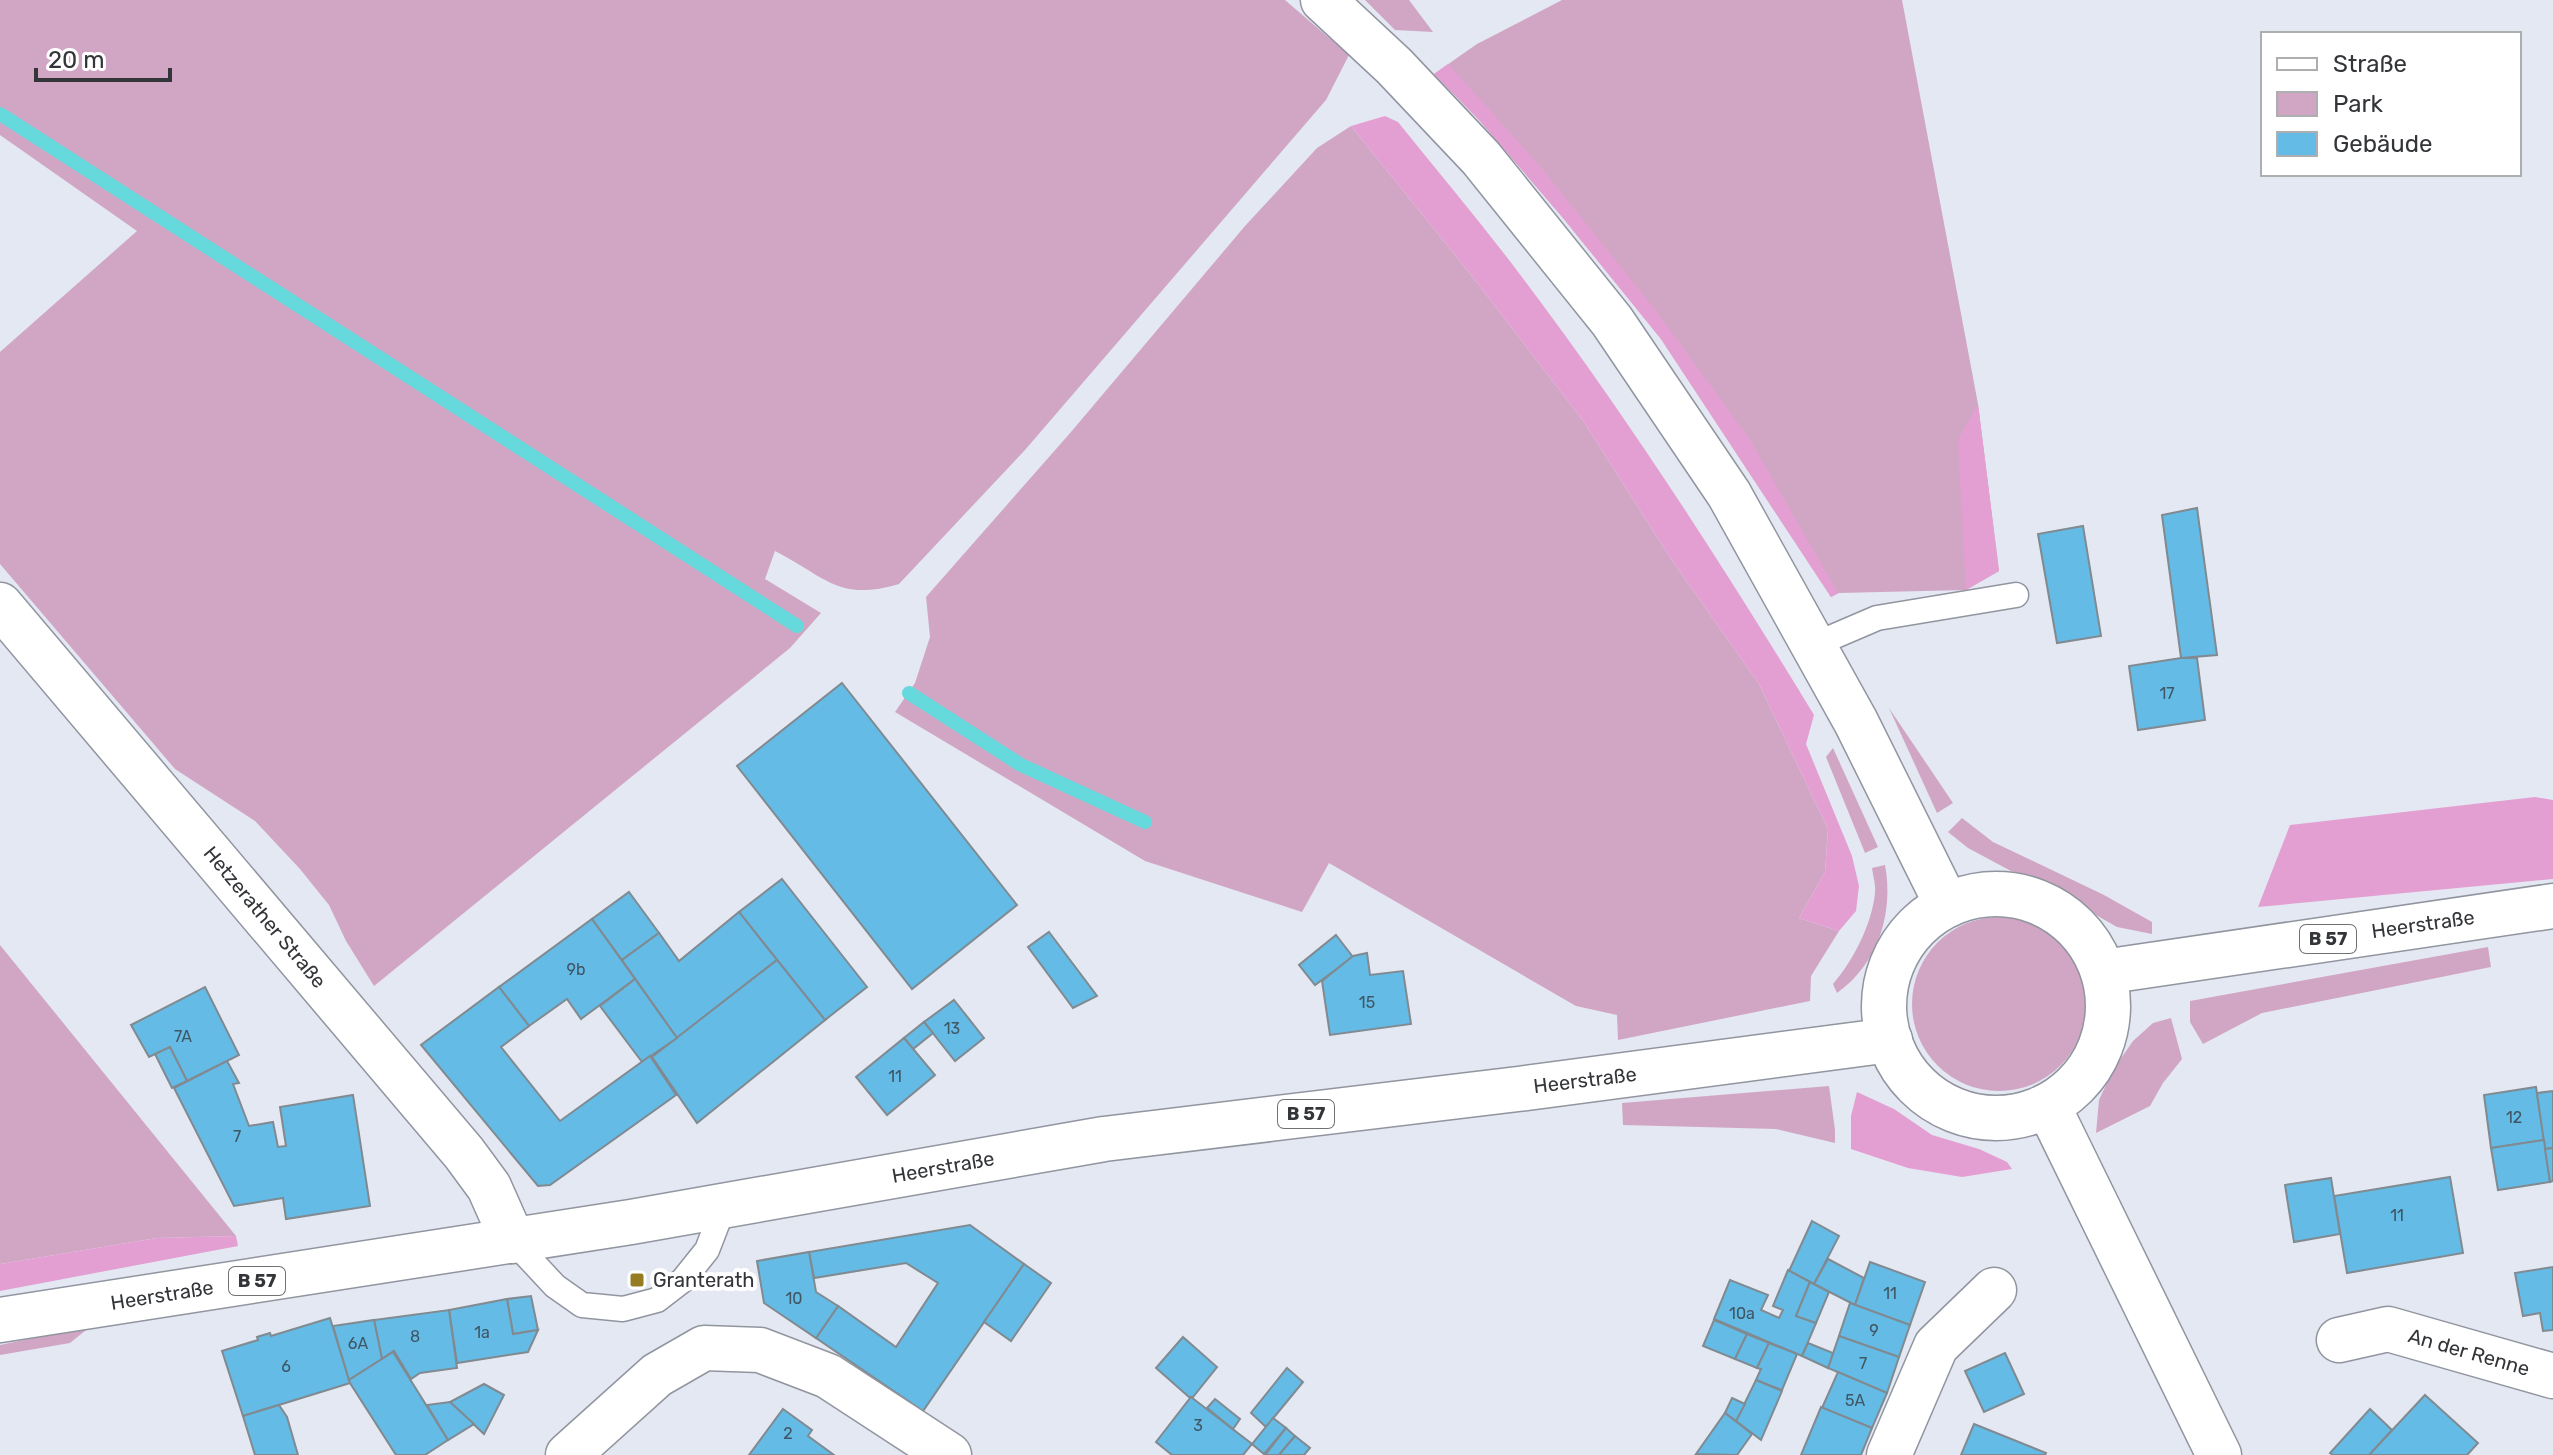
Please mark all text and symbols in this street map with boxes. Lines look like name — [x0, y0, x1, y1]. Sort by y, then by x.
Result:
scale bar — [36, 32, 170, 82]
legend — [2261, 32, 2521, 176]
text: 20 m — [48, 46, 105, 74]
text: Straße — [2333, 50, 2407, 78]
text: Park — [2333, 90, 2384, 118]
text: Gebäude — [2333, 130, 2432, 158]
house number: 17 — [2159, 684, 2175, 703]
street label: Hetzerather Straße — [199, 841, 331, 993]
street label: Heerstraße — [2370, 905, 2476, 943]
road number: B 57 — [2300, 925, 2356, 953]
house number: 9b — [566, 960, 586, 979]
house number: 15 — [1359, 993, 1375, 1012]
house number: 13 — [944, 1019, 960, 1038]
house number: 7A — [174, 1027, 192, 1046]
street label: Heerstraße — [1532, 1062, 1638, 1098]
house number: 11 — [888, 1067, 902, 1086]
road number: B 57 — [1278, 1100, 1334, 1128]
house number: 12 — [2506, 1108, 2522, 1127]
house number: 7 — [233, 1127, 241, 1146]
street label: Heerstraße — [890, 1146, 996, 1188]
house number: 11 — [2390, 1206, 2404, 1225]
road number: B 57 — [229, 1267, 285, 1295]
place label: Granterath — [653, 1268, 754, 1292]
marker: Granterath — [628, 1271, 646, 1289]
street label: Heerstraße — [109, 1275, 215, 1315]
house number: 11 — [1883, 1284, 1897, 1303]
house number: 10 — [785, 1289, 803, 1308]
house number: 10a — [1729, 1304, 1755, 1323]
house number: 9 — [1869, 1321, 1879, 1340]
house number: 1a — [474, 1323, 490, 1342]
street label: An der Renne — [2406, 1323, 2532, 1381]
house number: 8 — [410, 1327, 420, 1346]
house number: 6A — [348, 1334, 368, 1353]
house number: 7 — [1859, 1354, 1867, 1373]
house number: 6 — [281, 1357, 291, 1376]
house number: 5A — [1845, 1391, 1865, 1410]
house number: 3 — [1193, 1416, 1203, 1435]
house number: 2 — [783, 1424, 793, 1443]

